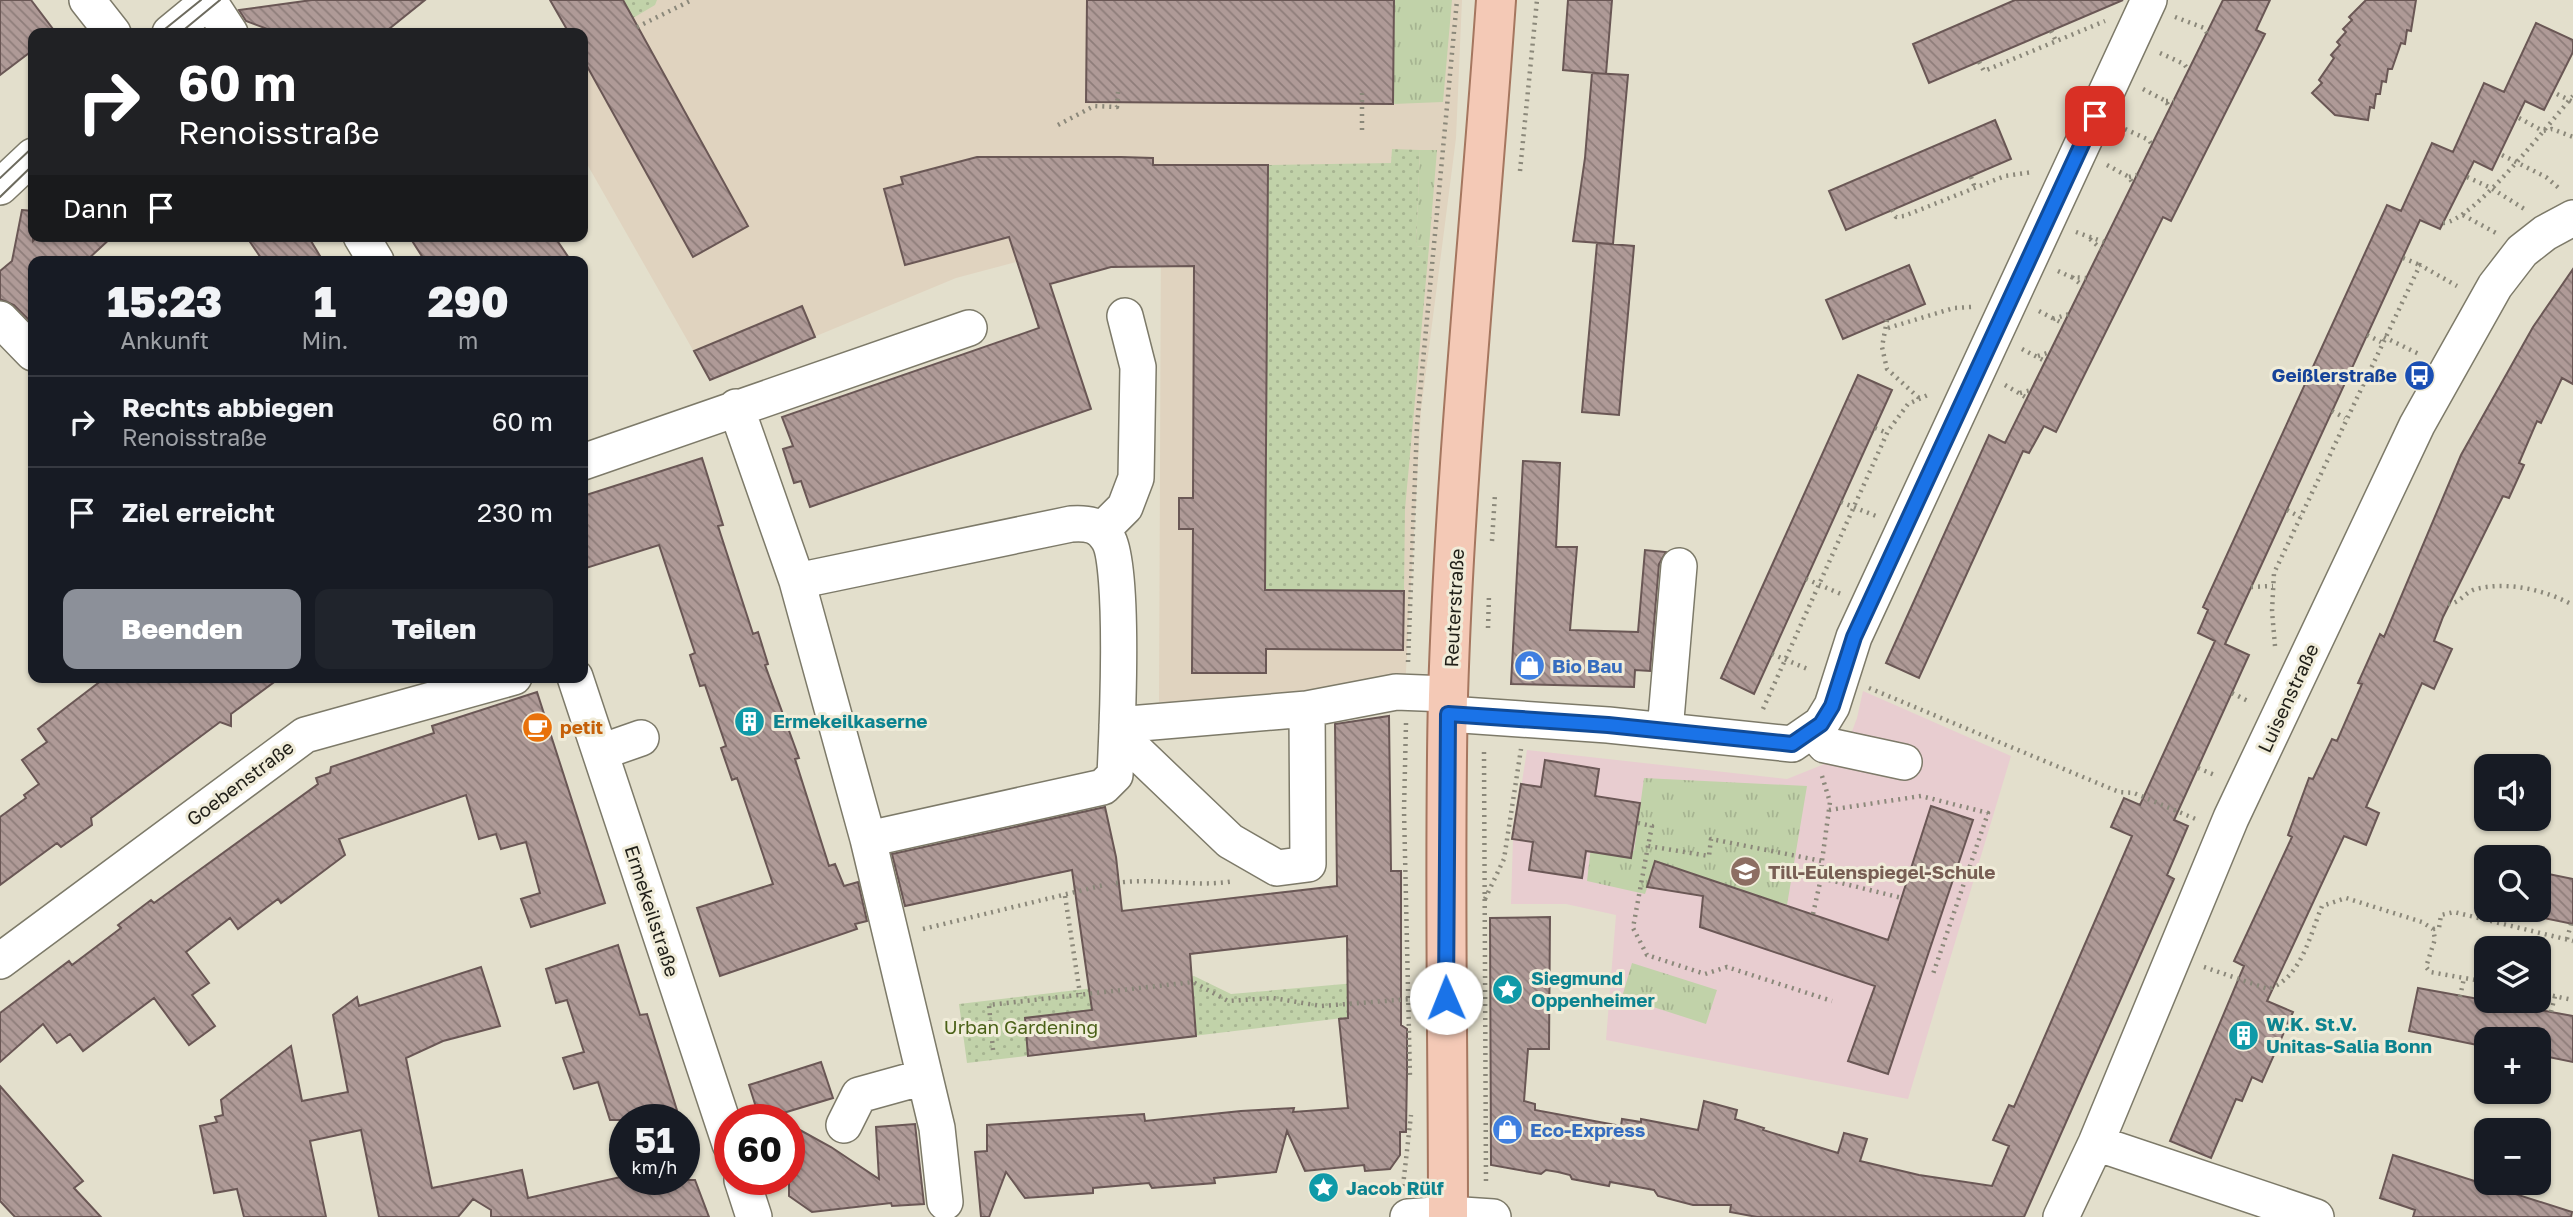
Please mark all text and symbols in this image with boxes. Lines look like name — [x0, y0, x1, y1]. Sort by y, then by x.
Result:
text: 60 m — [178, 53, 296, 112]
icon: right — [63, 56, 154, 147]
pin — [2065, 86, 2125, 146]
icon: arrive — [2076, 97, 2114, 135]
text: Renoisstraße — [178, 113, 380, 151]
icon: arrive — [142, 189, 180, 227]
text: Dann — [63, 193, 128, 224]
text: 15:23 — [107, 276, 222, 326]
text: 1 — [314, 276, 336, 326]
text: 290 — [428, 276, 509, 326]
text: Ankunft — [121, 326, 209, 354]
text: Min. — [301, 326, 348, 354]
text: m — [458, 326, 478, 354]
bus stop icon: Geißlerstraße — [2403, 358, 2437, 392]
place label: Geißlerstraße — [2272, 363, 2397, 386]
text: Rechts abbiegen — [122, 392, 334, 423]
icon: right — [63, 403, 101, 441]
text: 60 m — [492, 406, 553, 437]
text: Renoisstraße — [122, 423, 267, 451]
icon: arrive — [63, 494, 101, 532]
text: Ziel erreicht — [122, 497, 275, 528]
text: 230 m — [477, 497, 553, 528]
street label: Reuterstraße — [1439, 548, 1468, 668]
button: Beenden — [63, 589, 301, 669]
button: Teilen — [315, 589, 553, 669]
street label: Luisenstraße — [2252, 640, 2323, 756]
shop icon: Bio Bau — [1512, 649, 1546, 683]
place label: Bio Bau — [1552, 654, 1622, 677]
building icon: Ermekeilkaserne — [733, 704, 767, 738]
place label: Ermekeilkaserne — [773, 709, 927, 732]
cafe icon: petit — [520, 710, 554, 744]
place label: petit — [560, 715, 604, 738]
street label: Goebenstraße — [182, 735, 298, 830]
map controls — [2474, 754, 2551, 1195]
button: sound — [2474, 754, 2551, 831]
street label: Ermekeilstraße — [620, 842, 685, 980]
button: search — [2474, 845, 2551, 922]
school or university icon: Till-Eulenspiegel-Schule — [1728, 855, 1762, 889]
place label: Till-Eulenspiegel-Schule — [1768, 860, 1996, 883]
button: layers — [2474, 936, 2551, 1013]
position arrow — [1409, 961, 1483, 1035]
place label: Siegmund Oppenheimer — [1531, 966, 1655, 1011]
place icon: Siegmund Oppenheimer — [1491, 972, 1525, 1006]
place label: W.K. St.V. Unitas-Salia Bonn — [2266, 1012, 2432, 1057]
park label: Urban Gardening — [944, 1015, 1098, 1038]
building icon: W.K. St.V. Unitas-Salia Bonn — [2226, 1018, 2260, 1052]
button: + — [2474, 1027, 2551, 1104]
speed limit sign: 60 — [714, 1104, 805, 1195]
shop icon: Eco-Express — [1490, 1113, 1524, 1147]
place label: Eco-Express — [1530, 1118, 1646, 1141]
button: − — [2474, 1118, 2551, 1195]
text: 51 — [635, 1119, 674, 1161]
text: km/h — [632, 1156, 677, 1178]
place icon: Jacob Rülf — [1306, 1171, 1340, 1205]
place label: Jacob Rülf — [1346, 1176, 1444, 1199]

